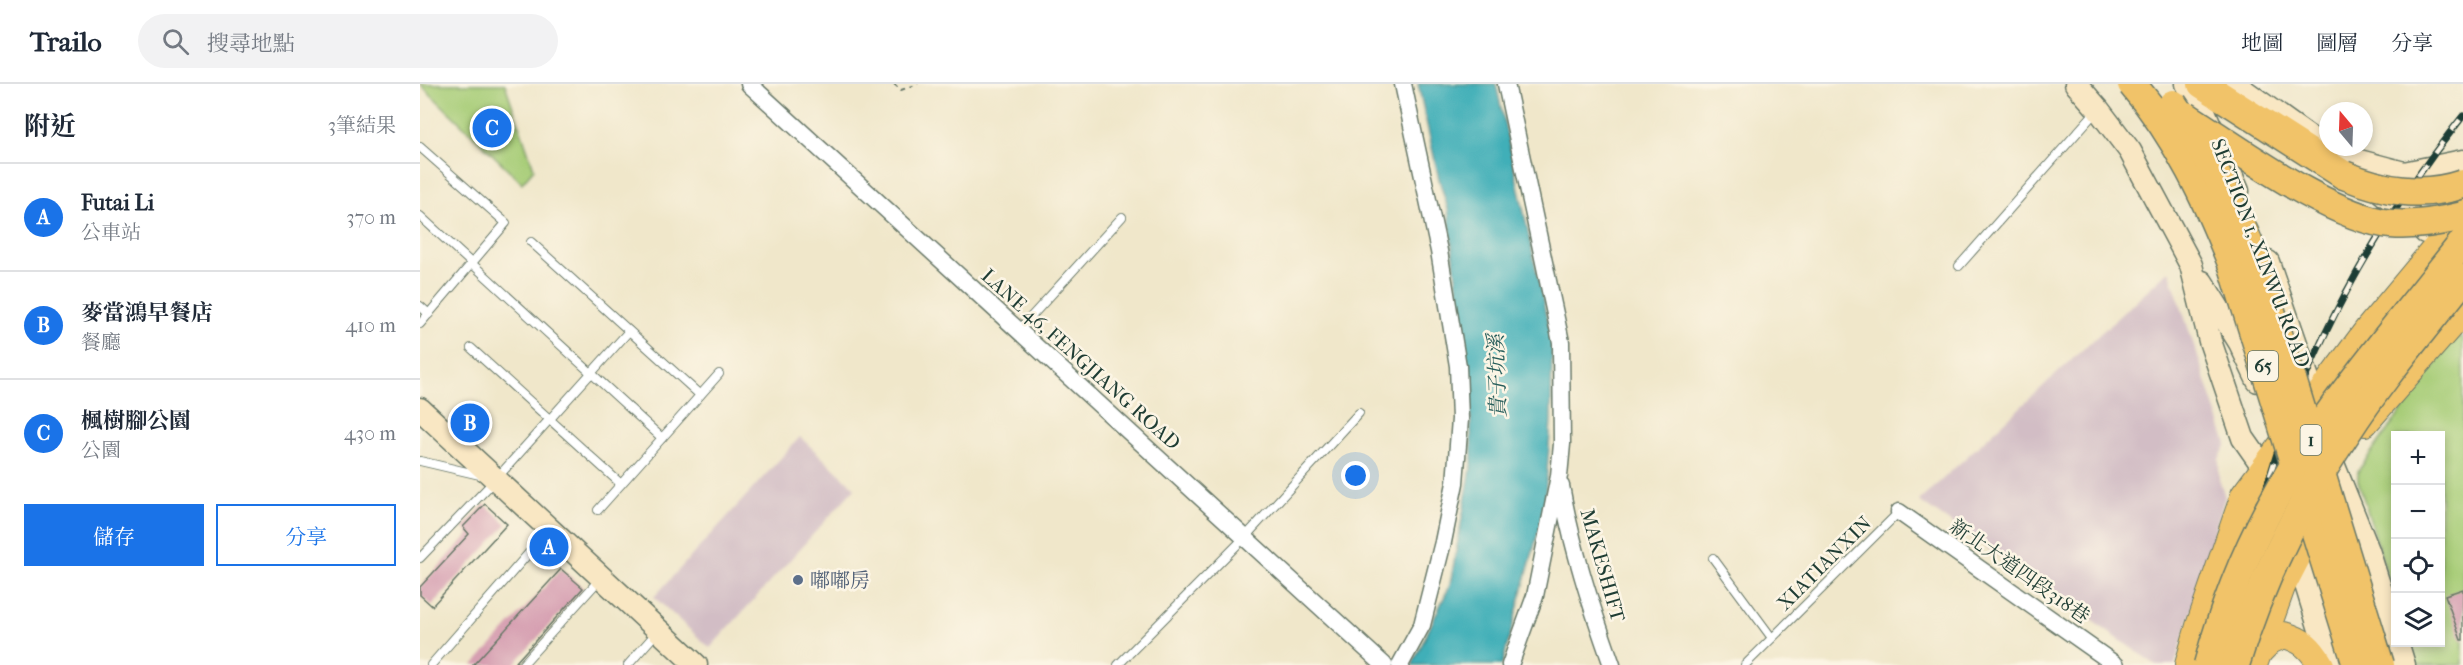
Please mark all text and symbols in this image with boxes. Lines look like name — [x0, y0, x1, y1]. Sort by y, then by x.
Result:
search box — [138, 14, 558, 68]
text: Trailo — [30, 25, 102, 58]
icon: search — [159, 25, 192, 58]
text: 搜尋地點 — [207, 31, 295, 57]
text: 地圖 — [2241, 31, 2283, 55]
text: 圖層 — [2316, 31, 2358, 55]
text: 分享 — [2391, 31, 2433, 55]
north arrow — [2319, 102, 2373, 156]
pin: C — [472, 106, 512, 150]
text: 附近 — [24, 111, 76, 142]
text: 3筆結果 — [328, 114, 396, 137]
street label: SECTION 1, XINWU ROAD — [2206, 135, 2315, 371]
text: Futai Li — [81, 190, 154, 216]
text: A — [37, 206, 50, 229]
text: 370 m — [346, 206, 396, 229]
text: 公車站 — [81, 221, 141, 244]
street label: LANE 46, FENGJIANG ROAD — [977, 264, 1185, 455]
text: 麥當鴻早餐店 — [81, 300, 213, 326]
text: B — [37, 314, 50, 337]
text: 410 m — [345, 314, 396, 337]
text: 餐廳 — [81, 331, 121, 354]
water label: 貴子坑溪 — [1483, 332, 1510, 418]
road number: 65 — [2248, 351, 2278, 381]
pin: B — [451, 400, 490, 446]
text: 楓樹腳公園 — [81, 408, 191, 434]
text: C — [37, 422, 50, 445]
text: 430 m — [344, 422, 396, 445]
road number: 1 — [2300, 425, 2322, 455]
map controls — [2391, 431, 2445, 647]
button: + — [2391, 431, 2445, 485]
text: 公園 — [81, 439, 121, 462]
your location — [1341, 461, 1370, 490]
button: − — [2391, 485, 2445, 539]
button: 儲存 — [24, 504, 204, 566]
button: 分享 — [216, 504, 396, 566]
street label: MAKESHIFT — [1575, 506, 1630, 625]
street label: XIATIANXIN — [1772, 511, 1876, 615]
street label: 新北大道四段318巷 — [1945, 515, 2094, 628]
pin: A — [530, 524, 568, 570]
button: locate — [2391, 539, 2445, 593]
place label: 嘟嘟房 — [810, 569, 870, 592]
marker: 嘟嘟房 — [791, 573, 805, 587]
button: layers — [2391, 593, 2445, 647]

